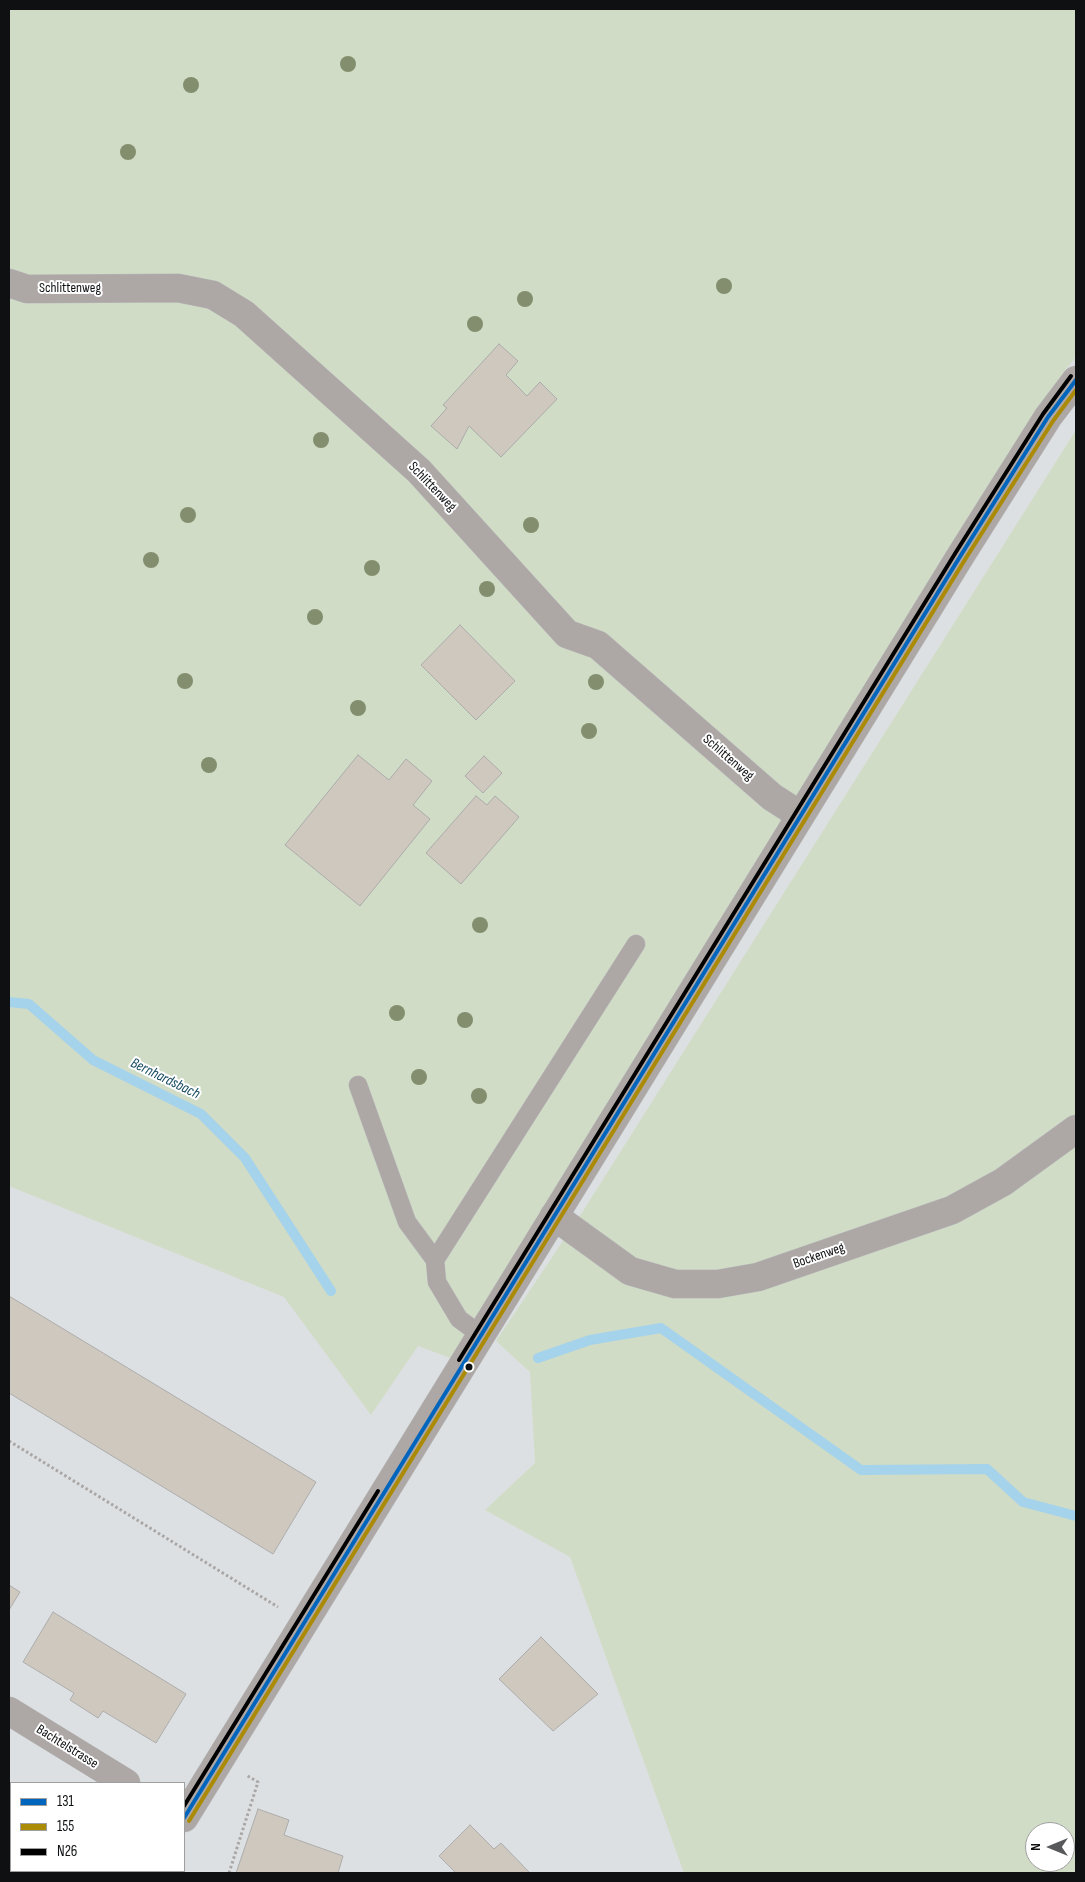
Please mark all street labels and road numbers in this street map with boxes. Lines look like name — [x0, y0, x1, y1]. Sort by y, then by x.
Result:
street label: Schlittenweg — [39, 280, 101, 296]
street label: Schlittenweg — [404, 459, 460, 515]
street label: Schlittenweg — [699, 731, 757, 785]
street label: Bockenweg — [791, 1239, 847, 1273]
street label: Bachtelstrasse — [33, 1721, 101, 1773]

